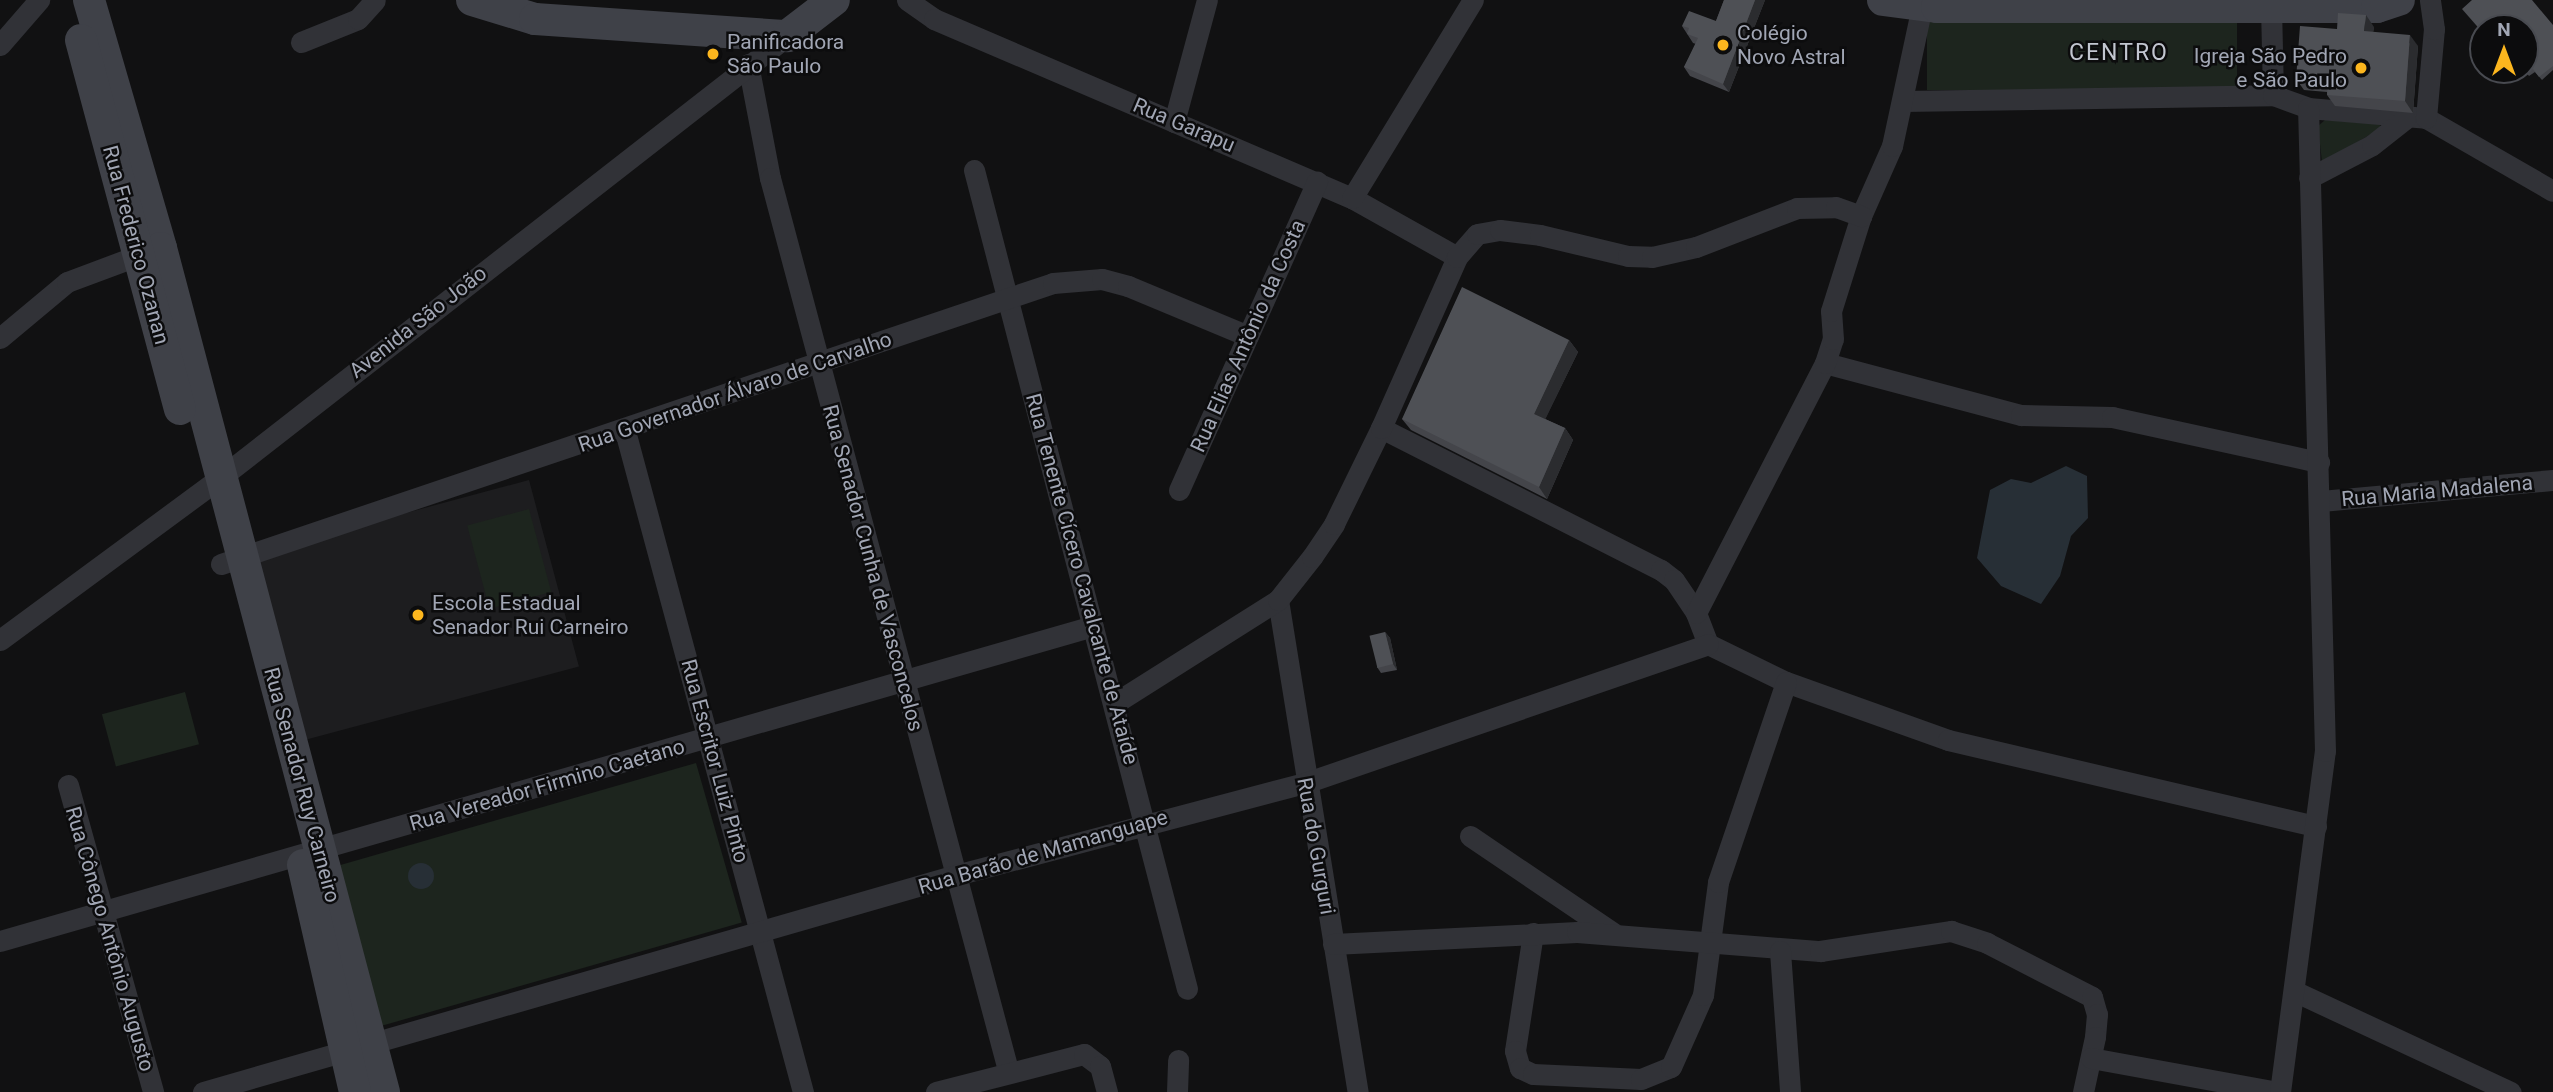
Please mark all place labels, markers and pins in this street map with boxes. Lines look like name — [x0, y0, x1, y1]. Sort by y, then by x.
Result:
place label: Colégio Novo Astral — [1737, 20, 1846, 70]
place label: Panificadora São Paulo — [727, 29, 844, 79]
marker: Colégio Novo Astral — [1715, 37, 1731, 53]
place label: Igreja São Pedro e São Paulo — [2194, 43, 2347, 93]
marker: Panificadora São Paulo — [705, 46, 721, 62]
marker: Igreja São Pedro e São Paulo — [2353, 60, 2369, 76]
place label: Escola Estadual Senador Rui Carneiro — [432, 590, 629, 640]
marker: Escola Estadual Senador Rui Carneiro — [410, 607, 426, 623]

